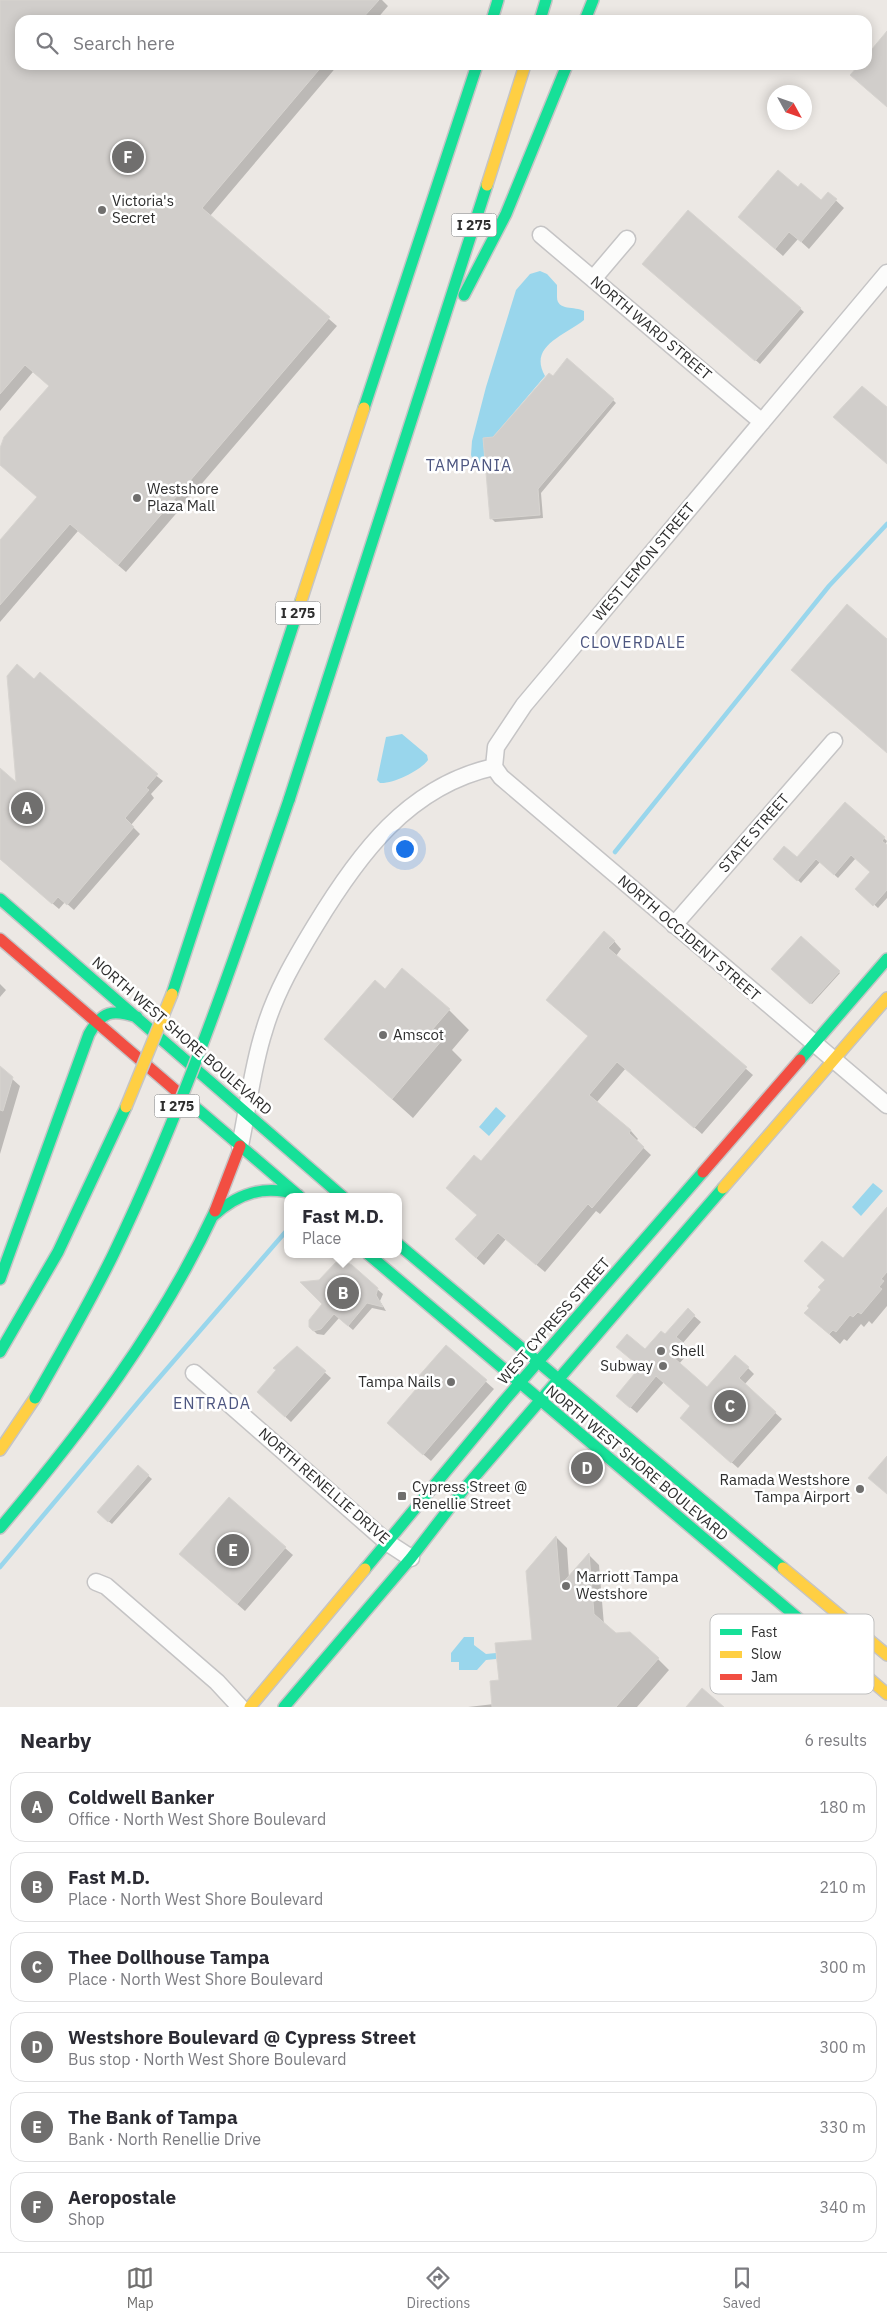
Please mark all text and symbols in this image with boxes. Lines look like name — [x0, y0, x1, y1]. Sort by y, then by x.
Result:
search box — [15, 15, 872, 70]
icon: search — [33, 29, 61, 57]
text: Search here — [73, 31, 175, 55]
north arrow — [767, 85, 812, 130]
pin: F — [112, 138, 144, 176]
place label: Victoria's Secret — [112, 191, 174, 227]
marker: Victoria's Secret — [96, 204, 108, 216]
road number: I 275 — [452, 214, 496, 236]
street label: NORTH WARD STREET — [587, 271, 716, 384]
district label: TAMPANIA — [426, 455, 512, 475]
place label: Westshore Plaza Mall — [147, 479, 219, 515]
marker: Westshore Plaza Mall — [131, 492, 143, 504]
street label: WEST LEMON STREET — [589, 498, 699, 625]
road number: I 275 — [276, 602, 320, 624]
district label: CLOVERDALE — [580, 632, 686, 652]
pin: A — [11, 789, 43, 827]
street label: STATE STREET — [714, 789, 793, 876]
your location — [392, 836, 418, 862]
street label: NORTH OCCIDENT STREET — [614, 871, 765, 1005]
street label: NORTH WEST SHORE BOULEVARD — [88, 952, 276, 1119]
place label: Amscot — [393, 1025, 444, 1044]
marker: Amscot — [377, 1029, 389, 1041]
road number: I 275 — [154, 1094, 200, 1118]
popup — [284, 1193, 402, 1258]
text: Fast M.D. — [302, 1204, 384, 1228]
text: Place — [302, 1228, 341, 1248]
street label: WEST CYPRESS STREET — [493, 1253, 614, 1388]
pin: B — [327, 1274, 359, 1312]
place label: Shell — [671, 1341, 705, 1360]
marker: Shell — [655, 1345, 667, 1357]
place label: Subway — [600, 1356, 654, 1375]
marker: Subway — [657, 1360, 669, 1372]
place label: Tampa Nails — [358, 1372, 441, 1391]
marker: Tampa Nails — [445, 1376, 457, 1388]
street label: NORTH WEST SHORE BOULEVARD — [542, 1381, 732, 1545]
pin: C — [714, 1387, 746, 1425]
district label: ENTRADA — [173, 1393, 251, 1413]
street label: NORTH RENELLIE DRIVE — [255, 1423, 394, 1548]
pin: D — [571, 1449, 603, 1487]
place label: Ramada Westshore Tampa Airport — [719, 1470, 850, 1506]
place label: Cypress Street @ Renellie Street — [412, 1477, 527, 1513]
marker: Ramada Westshore Tampa Airport — [854, 1483, 866, 1495]
marker: Cypress Street @ Renellie Street — [396, 1490, 408, 1502]
pin: E — [217, 1531, 249, 1569]
place label: Marriott Tampa Westshore — [576, 1567, 679, 1603]
marker: Marriott Tampa Westshore — [560, 1580, 572, 1592]
legend — [710, 1614, 874, 1694]
text: Fast — [751, 1623, 777, 1641]
text: Slow — [751, 1645, 782, 1663]
text: Jam — [751, 1668, 778, 1686]
text: Nearby — [20, 1726, 91, 1754]
text: 6 results — [804, 1730, 867, 1750]
text: Coldwell Banker — [68, 1785, 214, 1809]
text: A — [32, 1797, 42, 1817]
text: 180 m — [819, 1797, 866, 1817]
text: Office · North West Shore Boulevard — [68, 1809, 326, 1829]
text: Fast M.D. — [68, 1865, 150, 1889]
text: B — [32, 1877, 42, 1897]
text: 210 m — [819, 1877, 866, 1897]
text: Place · North West Shore Boulevard — [68, 1889, 323, 1909]
text: Thee Dollhouse Tampa — [68, 1945, 270, 1969]
text: C — [32, 1957, 42, 1977]
text: 300 m — [819, 1957, 866, 1977]
text: Place · North West Shore Boulevard — [68, 1969, 323, 1989]
text: Westshore Boulevard @ Cypress Street — [68, 2025, 416, 2049]
text: D — [31, 2037, 43, 2057]
text: 300 m — [819, 2037, 866, 2057]
text: Bus stop · North West Shore Boulevard — [68, 2049, 346, 2069]
text: The Bank of Tampa — [68, 2105, 238, 2129]
text: E — [32, 2117, 42, 2137]
text: 330 m — [819, 2117, 866, 2137]
text: Bank · North Renellie Drive — [68, 2129, 261, 2149]
text: Aeropostale — [68, 2185, 176, 2209]
text: F — [32, 2197, 42, 2217]
text: 340 m — [819, 2197, 866, 2217]
text: Shop — [68, 2209, 105, 2229]
tab: Map — [126, 2264, 154, 2312]
tab: Directions — [407, 2264, 470, 2312]
tab: Saved — [723, 2264, 761, 2312]

